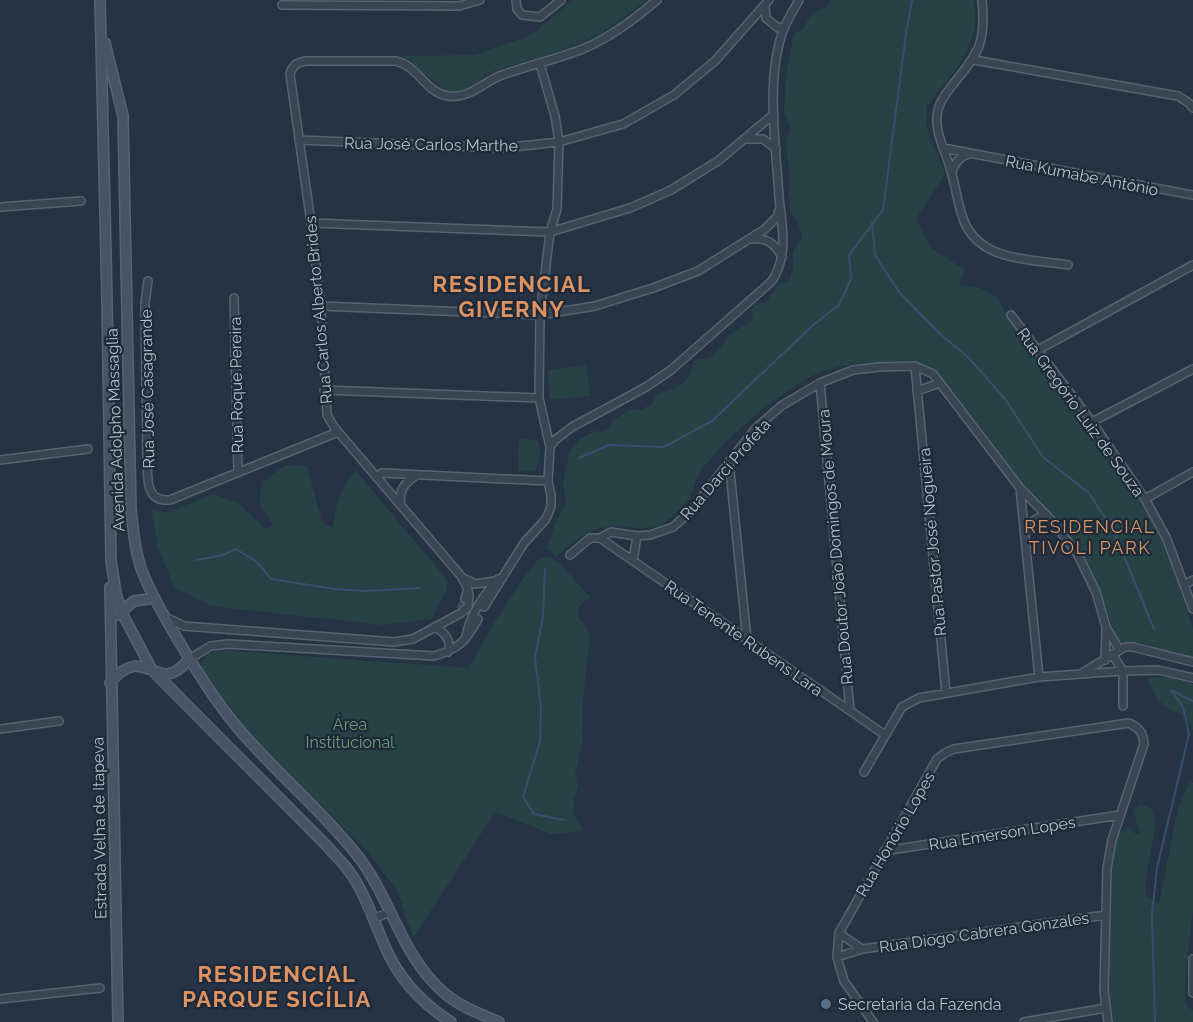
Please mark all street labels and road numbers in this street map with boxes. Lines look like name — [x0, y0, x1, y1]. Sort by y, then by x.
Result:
street label: Rua José Carlos Marthe — [344, 133, 518, 156]
street label: Rua Kumabe Antônio — [1004, 151, 1160, 200]
street label: Rua Carlos Alberto Brides — [301, 215, 336, 405]
street label: Rua José Casagrande — [137, 309, 158, 469]
street label: Rua Roque Pereira — [226, 316, 247, 454]
street label: Rua Gregório Luiz de Souza — [1013, 324, 1148, 500]
street label: Avenida Adolpho Massaglia — [102, 328, 129, 532]
street label: Rua Doutor João Domingos de Moura — [814, 408, 857, 685]
street label: Rua Darci Profeta — [676, 415, 774, 524]
street label: Rua Pastor José Nogueira — [915, 447, 950, 637]
street label: Rua Tenente Rubens Lara — [661, 576, 826, 700]
street label: Estrada Velha de Itapeva — [88, 737, 111, 919]
street label: Rua Honório Lopes — [852, 768, 939, 900]
street label: Rua Emerson Lopes — [927, 812, 1077, 854]
street label: Rua Diogo Cabrera Gonzales — [878, 908, 1090, 957]

